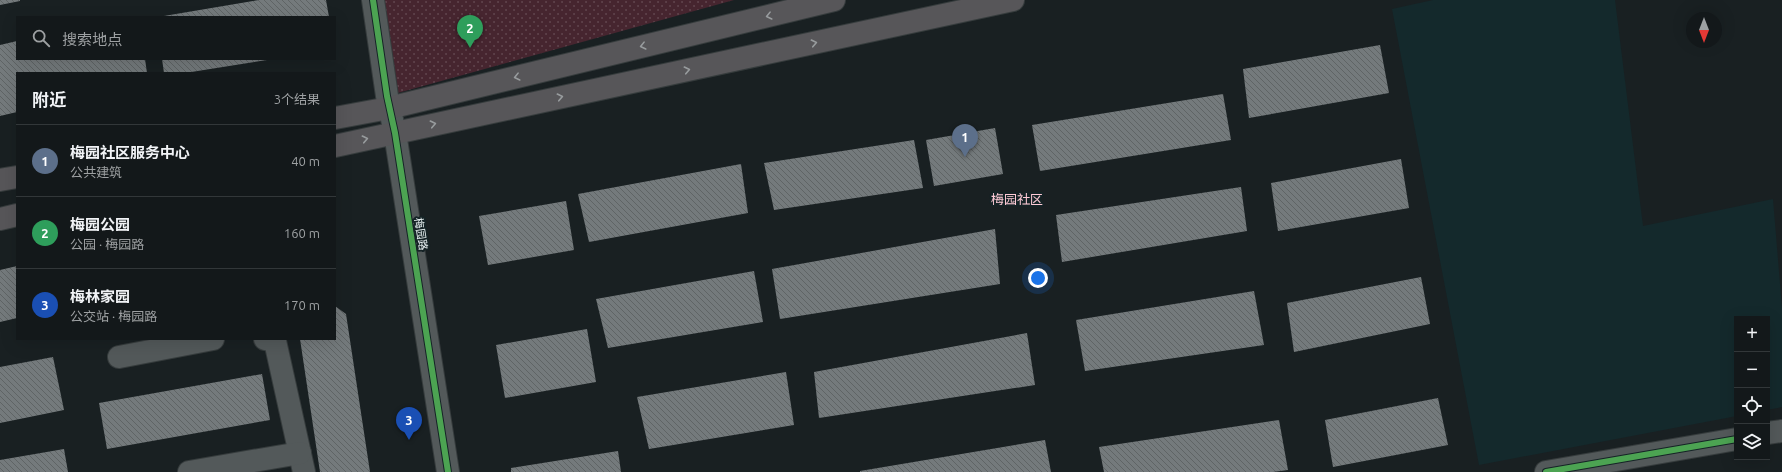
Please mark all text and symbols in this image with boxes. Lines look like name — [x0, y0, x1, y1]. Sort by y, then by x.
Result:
one-way arrow — [766, 11, 772, 19]
north arrow — [1686, 12, 1722, 48]
pin: 2 — [457, 15, 483, 48]
search box — [16, 16, 336, 60]
icon: search — [30, 27, 52, 49]
text: 搜索地点 — [62, 31, 122, 48]
one-way arrow — [811, 39, 817, 47]
one-way arrow — [640, 42, 646, 50]
one-way arrow — [684, 66, 690, 74]
one-way arrow — [513, 72, 520, 81]
text: 附近 — [32, 90, 66, 109]
text: 3个结果 — [274, 92, 320, 106]
one-way arrow — [557, 94, 563, 102]
one-way arrow — [430, 121, 436, 129]
pin: 1 — [952, 124, 978, 157]
one-way arrow — [362, 136, 368, 144]
text: 梅园社区服务中心 — [70, 144, 190, 161]
text: 1 — [41, 154, 49, 168]
text: 40 m — [291, 154, 320, 168]
text: 公共建筑 — [70, 165, 122, 179]
district label: 梅园社区 — [991, 192, 1043, 206]
text: 梅园公园 — [70, 216, 130, 233]
street label: 梅园路 — [412, 217, 430, 251]
text: 2 — [41, 226, 49, 240]
text: 160 m — [284, 226, 320, 240]
text: 公园 · 梅园路 — [70, 237, 144, 251]
your location — [1028, 268, 1048, 288]
text: 梅林家园 — [70, 288, 130, 305]
text: 3 — [41, 298, 49, 312]
text: 170 m — [284, 298, 320, 312]
text: 公交站 · 梅园路 — [70, 309, 157, 323]
map controls — [1734, 316, 1770, 460]
button: + — [1734, 316, 1770, 352]
button: − — [1734, 352, 1770, 388]
button: locate — [1734, 388, 1770, 424]
pin: 3 — [396, 407, 422, 440]
button: layers — [1734, 424, 1770, 460]

